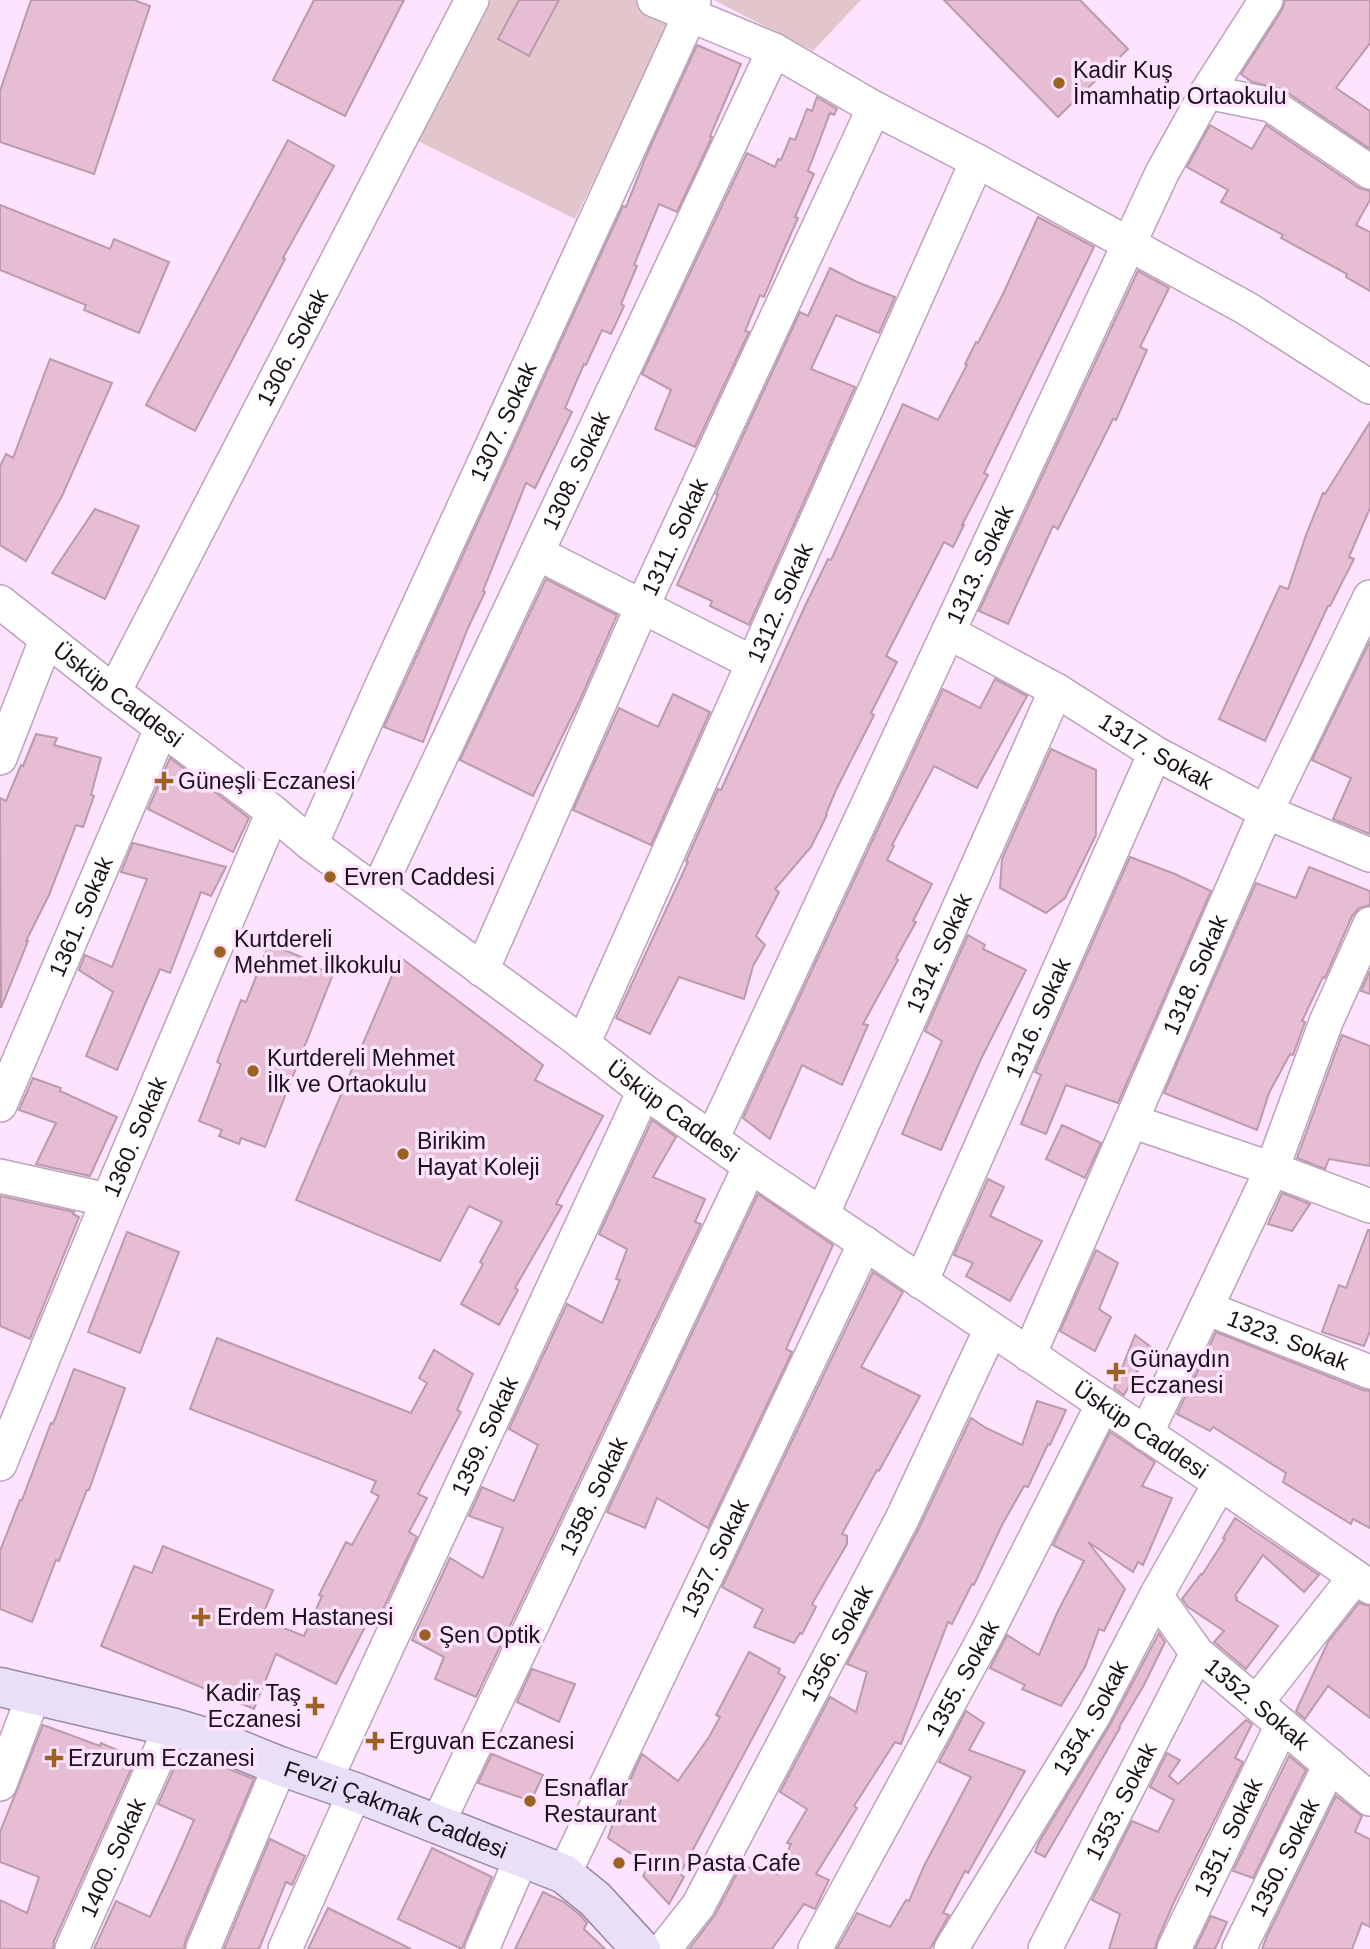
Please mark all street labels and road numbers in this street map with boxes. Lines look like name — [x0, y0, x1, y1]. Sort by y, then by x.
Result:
street label: 1306. Sokak — [251, 284, 333, 410]
street label: 1307. Sokak — [465, 358, 542, 485]
street label: 1308. Sokak — [537, 407, 615, 534]
street label: 1311. Sokak — [636, 474, 713, 600]
street label: 1313. Sokak — [941, 500, 1019, 628]
street label: 1312. Sokak — [742, 539, 818, 667]
street label: Üsküp Caddesi — [48, 636, 188, 752]
street label: 1317. Sokak — [1094, 708, 1218, 795]
street label: 1361. Sokak — [44, 852, 118, 980]
street label: 1314. Sokak — [901, 889, 977, 1017]
street label: 1318. Sokak — [1158, 910, 1233, 1038]
street label: 1316. Sokak — [1000, 954, 1076, 1081]
street label: Üsküp Caddesi — [602, 1055, 744, 1167]
street label: 1360. Sokak — [98, 1072, 172, 1201]
street label: 1323. Sokak — [1224, 1305, 1353, 1376]
street label: 1359. Sokak — [446, 1372, 523, 1500]
street label: Üsküp Caddesi — [1069, 1375, 1213, 1484]
street label: 1358. Sokak — [554, 1432, 633, 1560]
street label: 1357. Sokak — [675, 1494, 754, 1621]
street label: 1356. Sokak — [795, 1580, 878, 1706]
street label: 1355. Sokak — [920, 1616, 1004, 1741]
street label: 1352. Sokak — [1200, 1653, 1315, 1755]
street label: 1354. Sokak — [1047, 1656, 1133, 1780]
street label: 1353. Sokak — [1080, 1738, 1162, 1864]
street label: Fevzi Çakmak Caddesi — [281, 1755, 511, 1863]
street label: 1351. Sokak — [1188, 1774, 1268, 1901]
street label: 1400. Sokak — [75, 1794, 151, 1921]
street label: 1350. Sokak — [1244, 1794, 1324, 1921]

